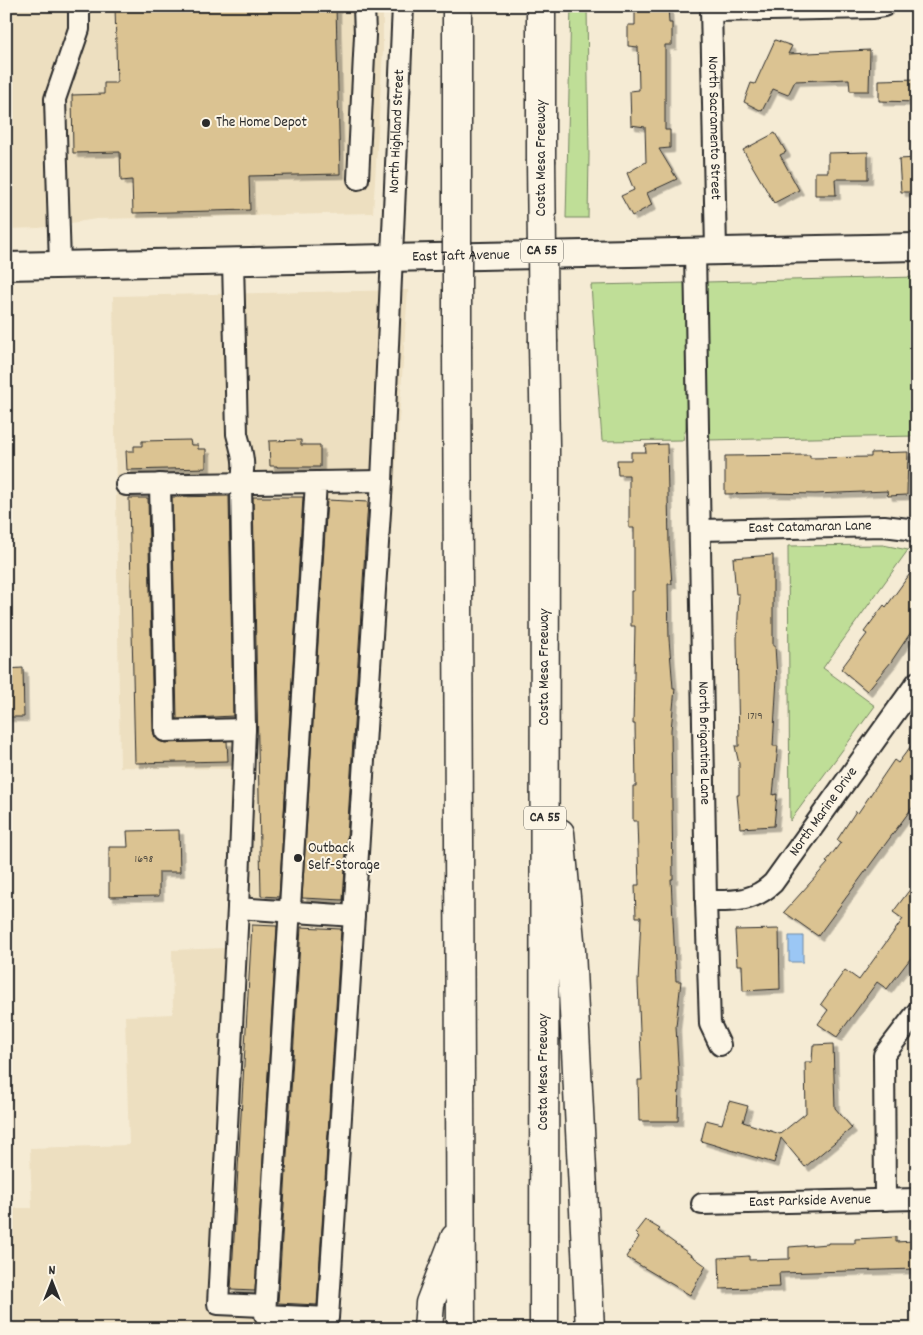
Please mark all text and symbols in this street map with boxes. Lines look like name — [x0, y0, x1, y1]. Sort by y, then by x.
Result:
street label: North Sacramento Street — [701, 56, 726, 201]
street label: North Highland Street — [384, 68, 411, 194]
street label: Costa Mesa Freeway — [531, 99, 553, 216]
place label: The Home Depot — [216, 112, 308, 134]
marker: The Home Depot — [200, 117, 212, 129]
road number: CA 55 — [521, 240, 563, 262]
street label: East Taft Avenue — [412, 244, 510, 269]
street label: East Catamaran Lane — [748, 515, 872, 540]
street label: Costa Mesa Freeway — [534, 608, 556, 725]
street label: North Brigantine Lane — [691, 681, 715, 805]
house number: 1719 — [747, 708, 763, 725]
street label: North Marine Drive — [784, 762, 864, 861]
road number: CA 55 — [524, 806, 566, 830]
place label: Outback Self-Storage — [308, 838, 380, 877]
house number: 1698 — [135, 851, 154, 868]
marker: Outback Self-Storage — [292, 852, 304, 864]
street label: Costa Mesa Freeway — [533, 1013, 555, 1130]
street label: East Parkside Avenue — [749, 1189, 872, 1214]
north arrow — [28, 1258, 78, 1308]
text: N — [49, 1261, 56, 1281]

